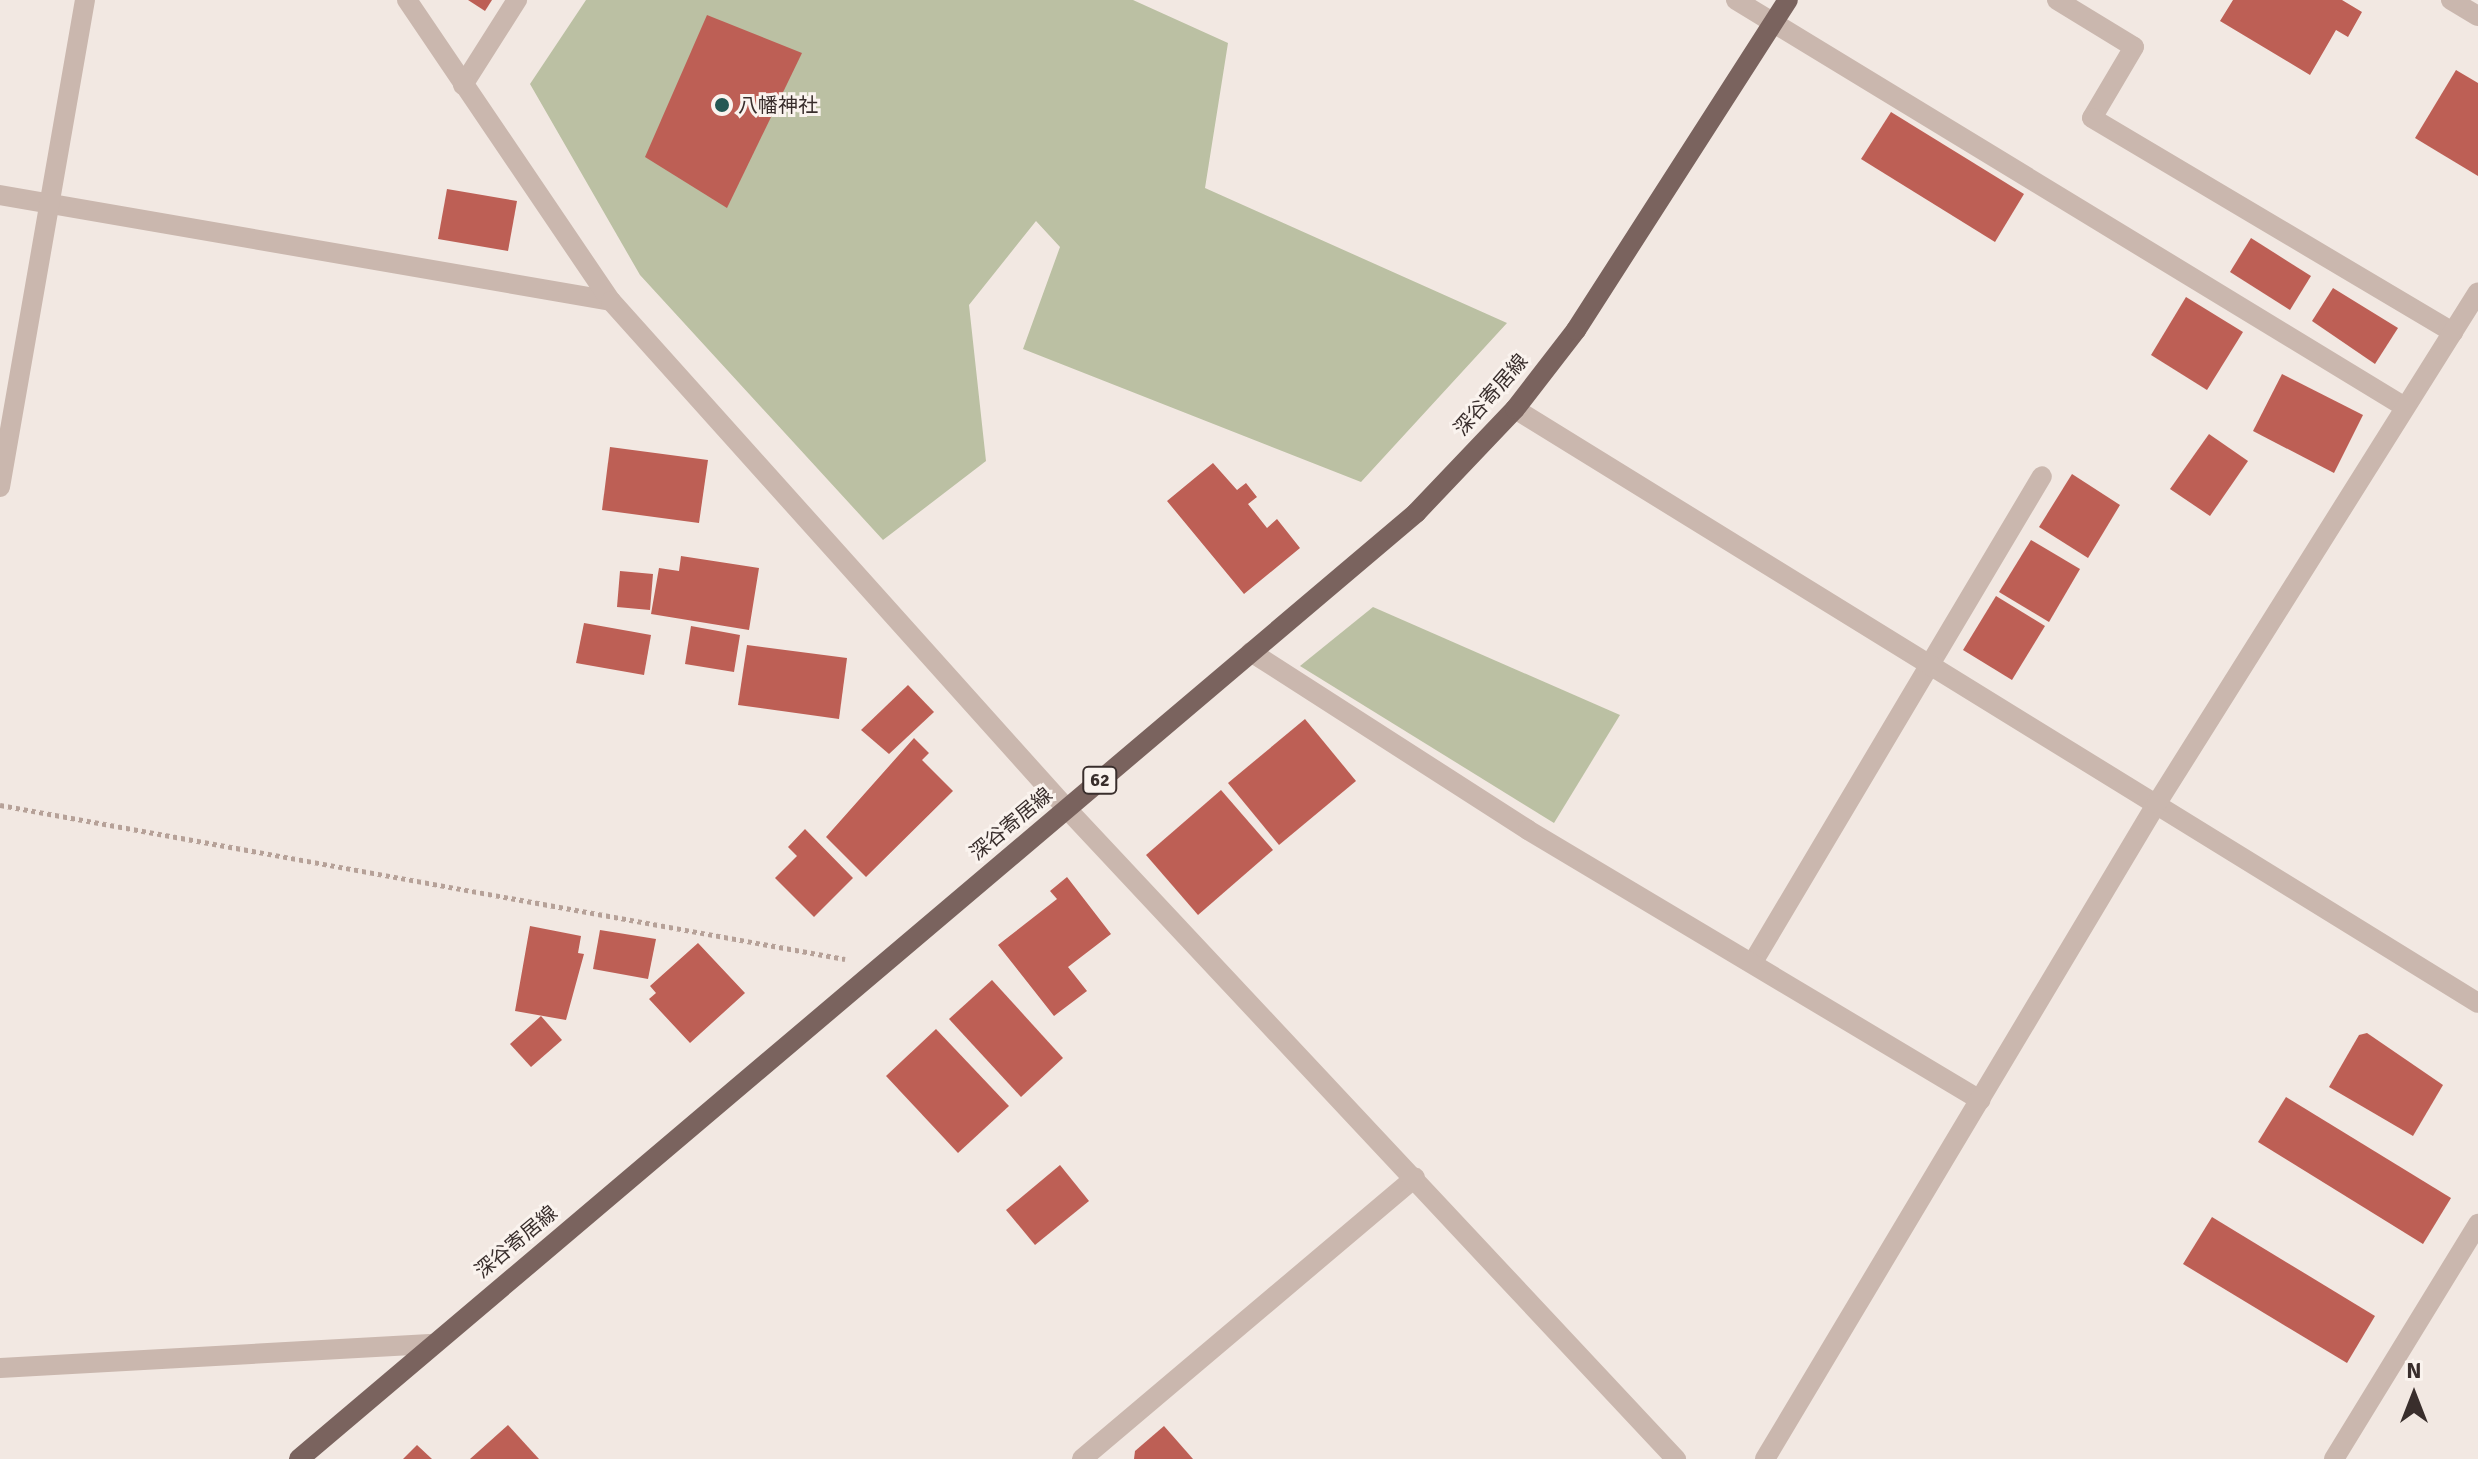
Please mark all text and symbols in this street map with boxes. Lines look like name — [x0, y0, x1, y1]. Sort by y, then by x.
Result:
place label: 八幡神社 — [738, 93, 818, 117]
marker: 八幡神社 — [713, 96, 731, 114]
street label: 深谷寄居線 — [1449, 349, 1533, 441]
road number: 62 — [1082, 766, 1118, 794]
street label: 深谷寄居線 — [965, 783, 1057, 865]
street label: 深谷寄居線 — [470, 1201, 562, 1283]
north arrow — [2374, 1355, 2454, 1435]
text: N — [2406, 1357, 2422, 1384]

